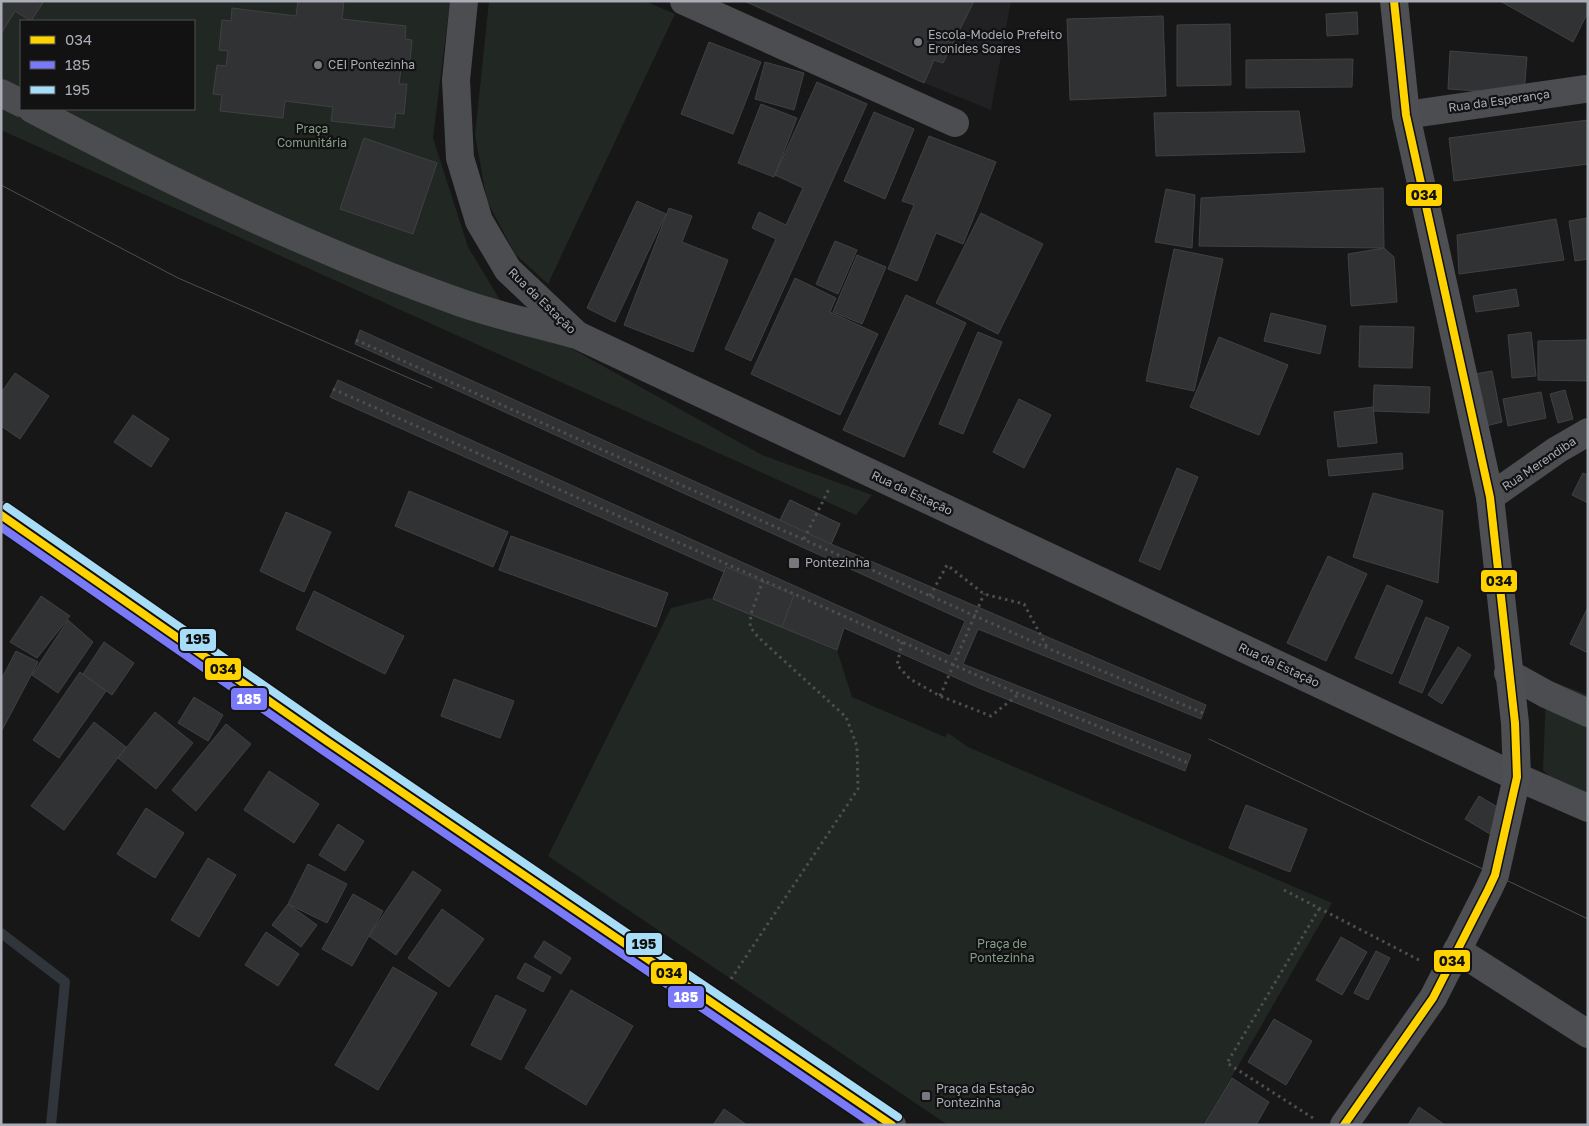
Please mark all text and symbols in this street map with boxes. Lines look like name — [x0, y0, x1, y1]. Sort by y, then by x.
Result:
legend — [20, 20, 195, 110]
place label: Escola-Modelo Prefeito Eronides Soares — [928, 27, 1062, 56]
text: 034 — [65, 30, 92, 48]
marker: Escola-Modelo Prefeito Eronides Soares — [912, 36, 924, 48]
text: 185 — [65, 55, 90, 73]
place label: CEI Pontezinha — [328, 57, 415, 72]
marker: CEI Pontezinha — [312, 59, 324, 71]
text: 195 — [65, 80, 90, 98]
street label: Rua da Esperança — [1447, 86, 1551, 115]
park label: Praça Comunitária — [277, 121, 347, 150]
line badge: 034 — [1405, 183, 1443, 207]
text: 034 — [1411, 186, 1437, 203]
street label: Rua da Estação — [506, 265, 579, 337]
street label: Rua Merendiba — [1499, 433, 1579, 494]
street label: Rua da Estação — [869, 467, 955, 518]
place label: Pontezinha — [805, 555, 870, 570]
marker: Pontezinha — [787, 556, 801, 570]
line badge: 034 — [1480, 569, 1518, 593]
text: 034 — [1486, 572, 1512, 589]
line badge: 195 — [179, 628, 217, 652]
text: 195 — [186, 630, 211, 647]
street label: Rua da Estação — [1236, 639, 1322, 690]
line badge: 034 — [204, 657, 242, 681]
text: 034 — [210, 660, 236, 677]
line badge: 185 — [230, 687, 268, 711]
text: 185 — [237, 690, 262, 707]
line badge: 195 — [625, 932, 663, 956]
text: 195 — [632, 935, 657, 952]
park label: Praça de Pontezinha — [970, 936, 1034, 965]
line badge: 034 — [1433, 949, 1471, 973]
text: 034 — [1439, 952, 1465, 969]
line badge: 034 — [650, 961, 688, 985]
text: 034 — [656, 964, 682, 981]
line badge: 185 — [667, 985, 705, 1009]
text: 185 — [674, 988, 699, 1005]
place label: Praça da Estação Pontezinha — [936, 1081, 1034, 1110]
marker: Praça da Estação Pontezinha — [920, 1090, 932, 1102]

